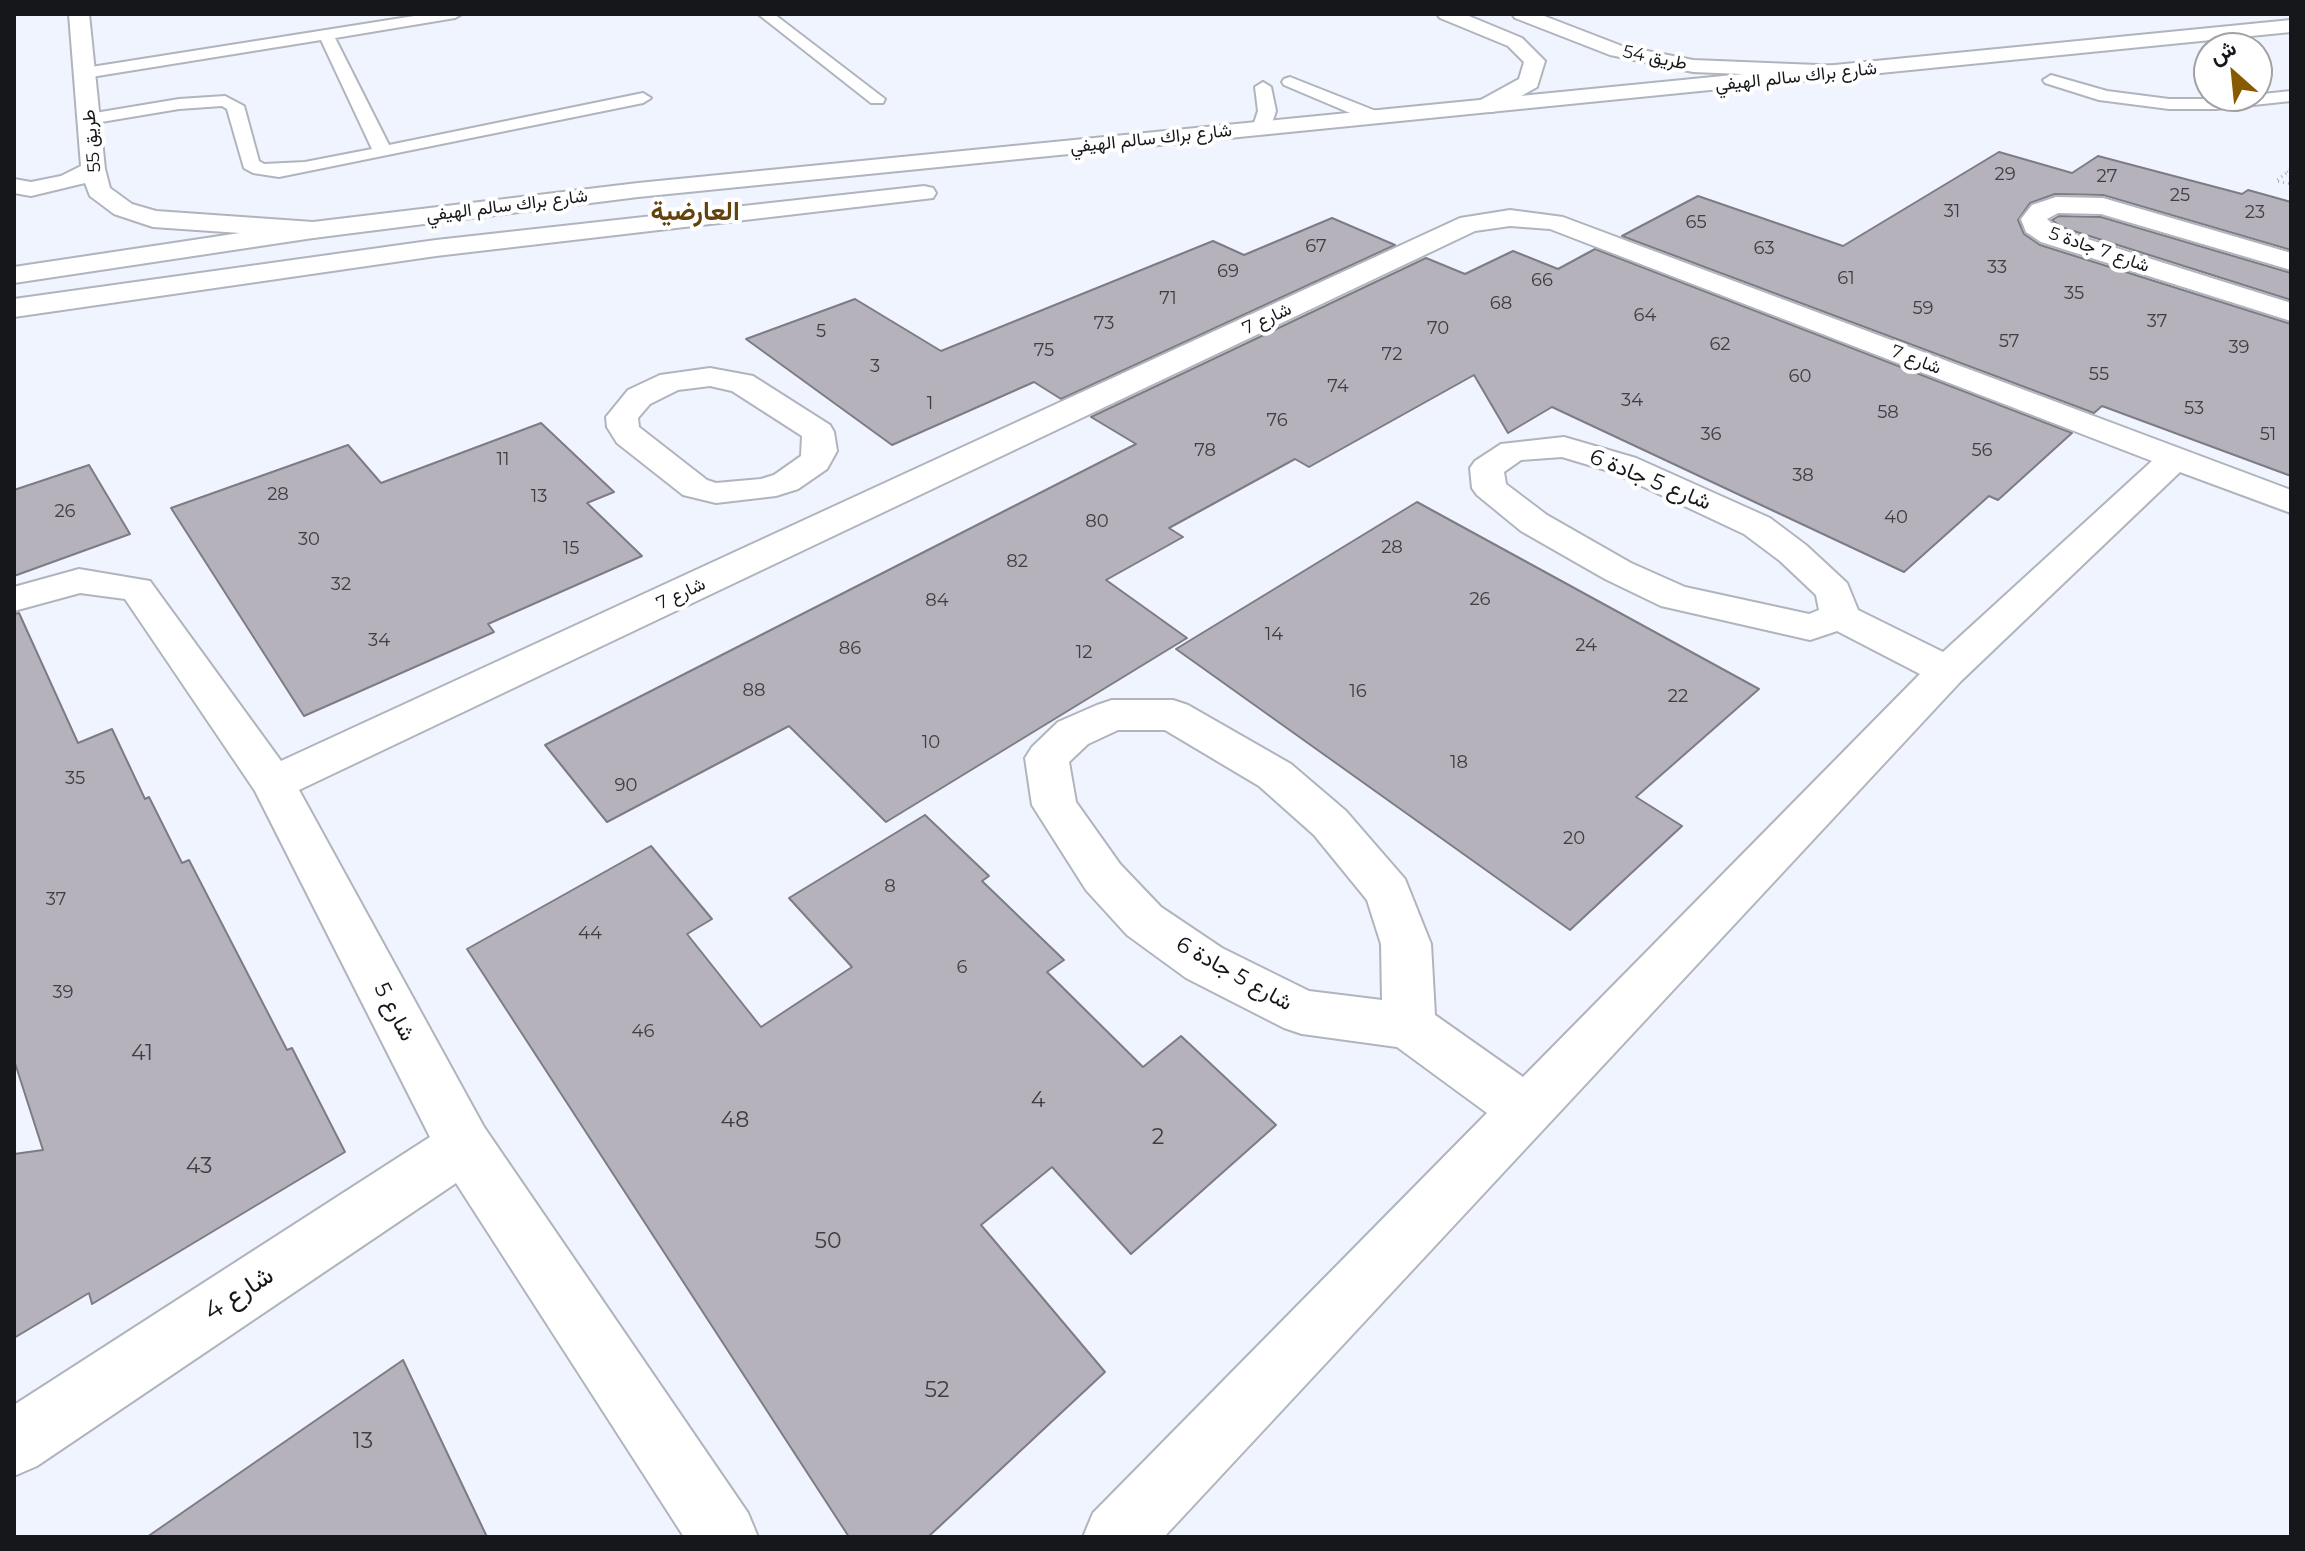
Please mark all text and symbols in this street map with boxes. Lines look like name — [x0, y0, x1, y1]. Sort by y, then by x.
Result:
north arrow — [2193, 32, 2273, 112]
text: ش — [2205, 34, 2241, 70]
street label: طريق 54 — [1621, 41, 1689, 75]
street label: شارع براك سالم الهيفي — [1714, 58, 1878, 96]
street label: طريق 55 — [78, 108, 106, 174]
street label: شارع براك سالم الهيفي — [1069, 120, 1233, 158]
house number: 29 — [1994, 164, 2016, 186]
house number: 27 — [2097, 166, 2117, 188]
street label: شارع براك سالم الهيفي — [425, 185, 589, 227]
house number: 25 — [2170, 185, 2190, 207]
district label: العارضية — [650, 196, 740, 228]
house number: 31 — [1944, 201, 1960, 223]
house number: 23 — [2245, 202, 2265, 224]
house number: 65 — [1685, 212, 1707, 234]
street label: شارع 7 جادة 5 — [2046, 223, 2152, 277]
house number: 67 — [1305, 236, 1327, 258]
house number: 63 — [1753, 238, 1775, 260]
house number: 33 — [1987, 257, 2007, 279]
house number: 69 — [1217, 261, 1239, 283]
house number: 61 — [1837, 268, 1855, 290]
house number: 66 — [1531, 270, 1553, 292]
house number: 35 — [2064, 283, 2084, 305]
house number: 71 — [1159, 288, 1177, 310]
house number: 68 — [1490, 293, 1512, 315]
street label: شارع 7 — [1239, 298, 1295, 340]
house number: 59 — [1912, 298, 1934, 320]
house number: 64 — [1634, 305, 1656, 327]
house number: 37 — [2147, 311, 2167, 333]
house number: 73 — [1094, 313, 1114, 335]
house number: 70 — [1427, 318, 1449, 340]
house number: 5 — [816, 321, 826, 343]
house number: 57 — [1999, 331, 2019, 353]
house number: 62 — [1709, 334, 1731, 356]
house number: 39 — [2228, 337, 2250, 359]
house number: 75 — [1034, 340, 1054, 362]
street label: شارع 7 — [1888, 341, 1944, 379]
house number: 72 — [1382, 344, 1402, 366]
house number: 3 — [870, 356, 880, 378]
house number: 55 — [2089, 364, 2109, 386]
house number: 60 — [1789, 366, 1811, 388]
house number: 74 — [1327, 376, 1349, 398]
house number: 34 — [1621, 390, 1643, 412]
house number: 1 — [927, 393, 933, 415]
house number: 53 — [2184, 398, 2204, 420]
house number: 58 — [1877, 402, 1899, 424]
house number: 76 — [1266, 410, 1288, 432]
house number: 36 — [1700, 424, 1722, 446]
house number: 51 — [2260, 424, 2276, 446]
house number: 78 — [1194, 440, 1216, 462]
house number: 56 — [1971, 440, 1993, 462]
street label: شارع 5 جادة 6 — [1585, 444, 1715, 516]
house number: 11 — [497, 449, 509, 471]
house number: 38 — [1792, 465, 1814, 487]
house number: 28 — [267, 484, 289, 506]
house number: 13 — [531, 486, 547, 508]
house number: 26 — [54, 501, 76, 523]
house number: 40 — [1884, 507, 1908, 529]
house number: 80 — [1085, 511, 1109, 533]
house number: 30 — [298, 529, 320, 551]
house number: 28 — [1381, 537, 1403, 559]
house number: 15 — [563, 538, 579, 560]
house number: 82 — [1006, 551, 1028, 573]
street label: شارع 7 — [653, 573, 709, 615]
house number: 32 — [331, 574, 351, 596]
house number: 26 — [1469, 589, 1491, 611]
house number: 84 — [925, 590, 949, 612]
house number: 14 — [1265, 624, 1283, 646]
house number: 34 — [368, 630, 390, 652]
house number: 24 — [1575, 635, 1597, 657]
house number: 86 — [839, 638, 861, 660]
house number: 12 — [1076, 642, 1092, 664]
house number: 88 — [743, 680, 765, 702]
house number: 16 — [1349, 681, 1367, 703]
house number: 22 — [1668, 686, 1688, 708]
house number: 10 — [922, 732, 940, 754]
house number: 18 — [1450, 752, 1468, 774]
house number: 35 — [65, 768, 85, 790]
house number: 90 — [615, 775, 637, 797]
house number: 20 — [1563, 828, 1585, 850]
house number: 8 — [884, 876, 896, 898]
house number: 37 — [46, 889, 66, 911]
house number: 44 — [578, 923, 602, 945]
street label: شارع 5 جادة 6 — [1171, 931, 1297, 1017]
house number: 6 — [957, 957, 967, 979]
street label: شارع 5 — [368, 978, 420, 1046]
house number: 39 — [52, 982, 74, 1004]
house number: 46 — [632, 1021, 654, 1043]
house number: 41 — [131, 1041, 153, 1067]
house number: 4 — [1031, 1088, 1045, 1114]
house number: 48 — [721, 1108, 749, 1134]
house number: 2 — [1152, 1125, 1164, 1151]
house number: 43 — [186, 1154, 212, 1180]
house number: 50 — [814, 1229, 842, 1255]
street label: شارع 4 — [199, 1260, 279, 1328]
house number: 52 — [925, 1378, 949, 1404]
house number: 13 — [353, 1429, 373, 1455]

